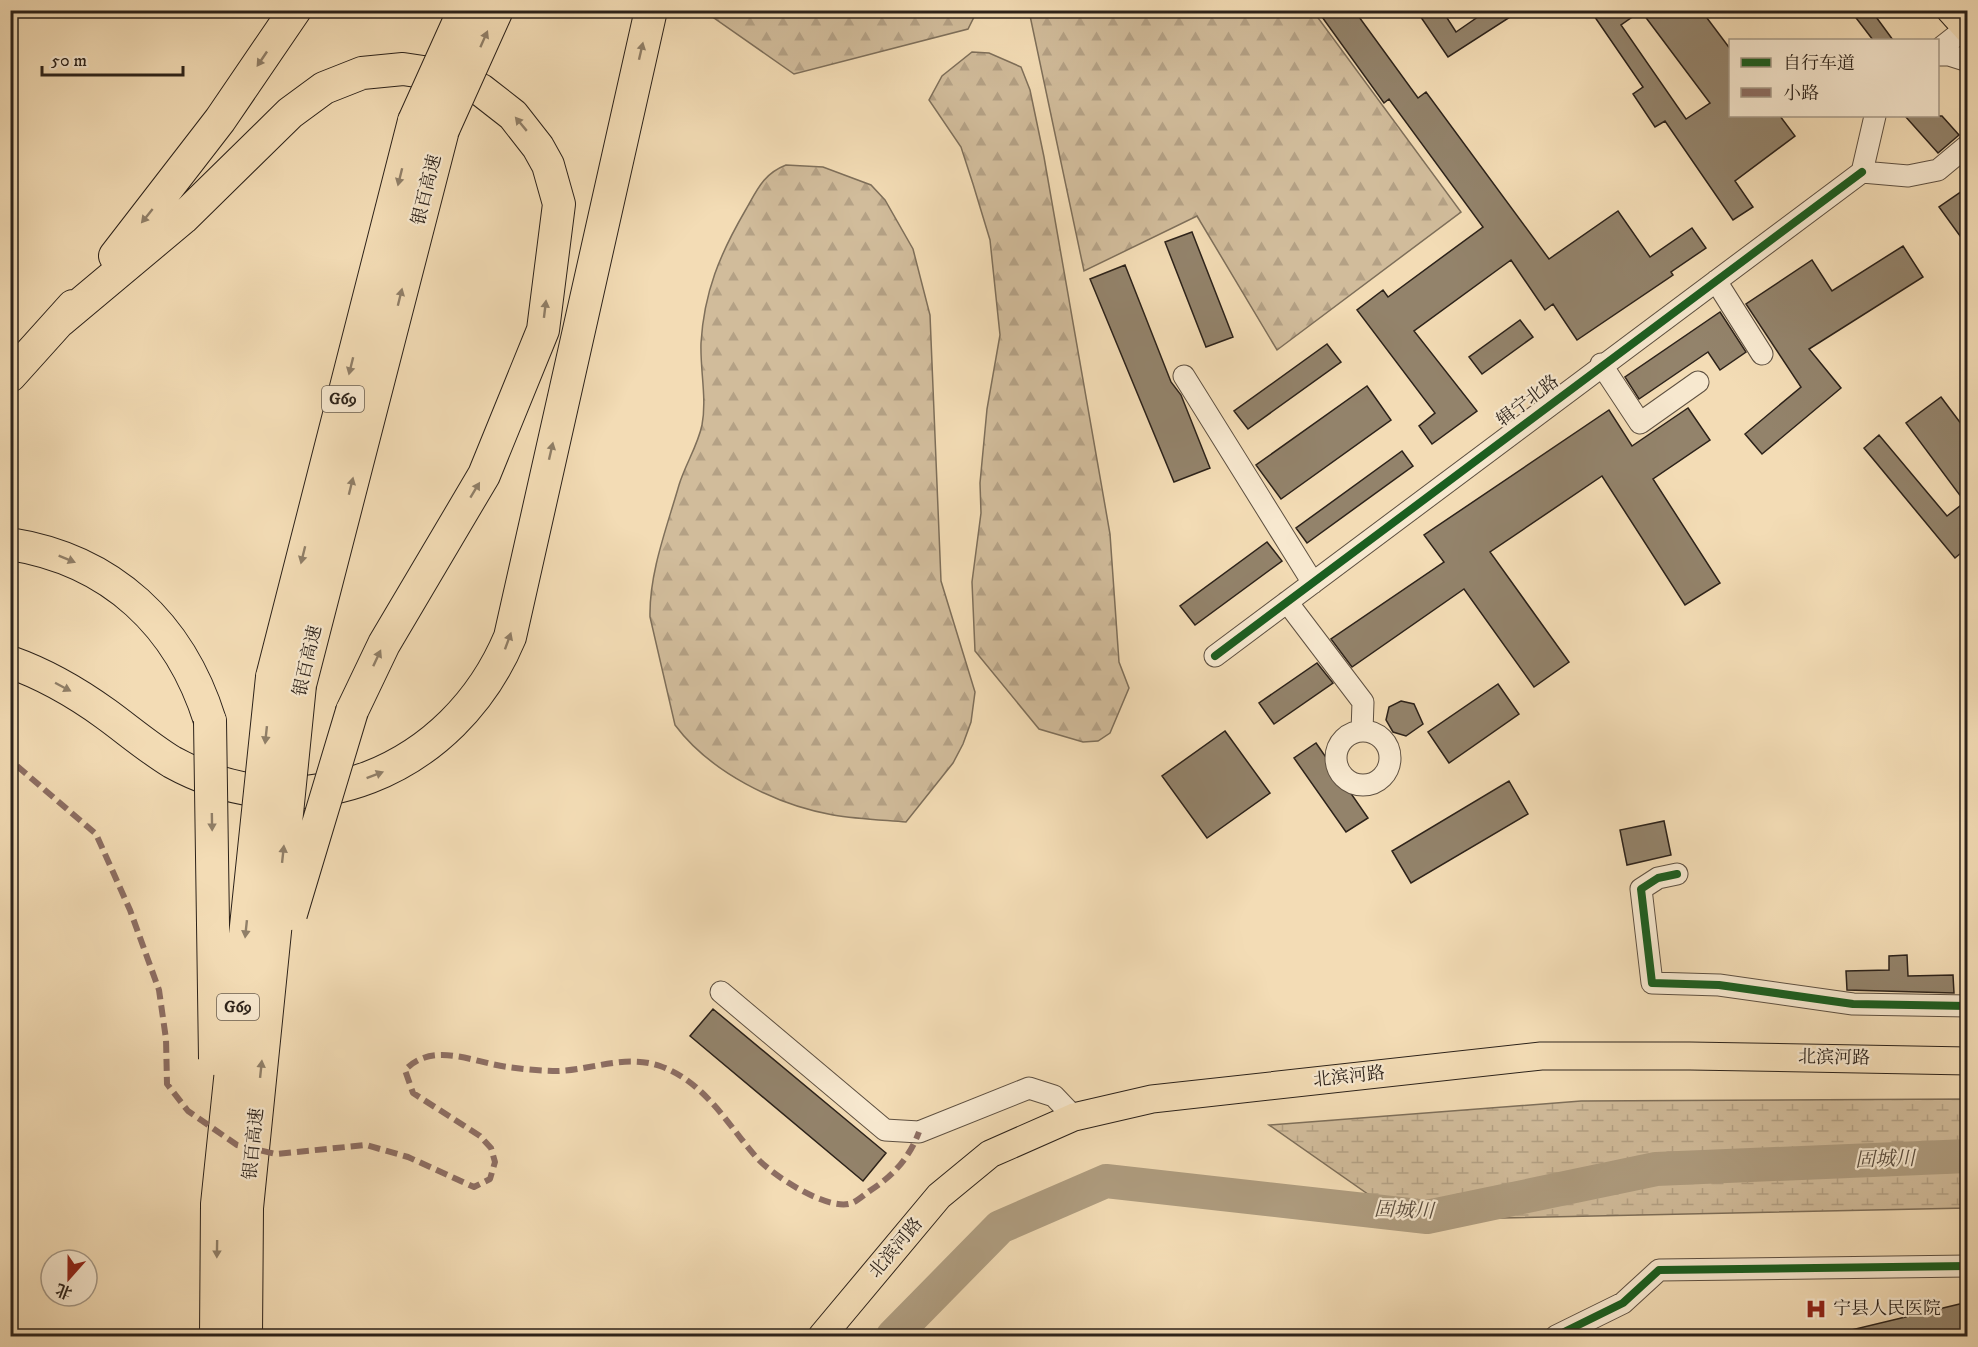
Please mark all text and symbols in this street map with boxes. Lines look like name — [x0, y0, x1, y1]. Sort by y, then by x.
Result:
one-way arrow — [480, 30, 489, 47]
scale bar — [42, 39, 183, 77]
legend — [1729, 39, 1939, 117]
one-way arrow — [637, 42, 647, 60]
text: 50 m — [51, 50, 87, 72]
one-way arrow — [256, 50, 268, 66]
text: 自行车道 — [1783, 53, 1855, 75]
text: 小路 — [1783, 83, 1819, 105]
one-way arrow — [515, 117, 528, 132]
street label: 银百高速 — [408, 152, 446, 228]
one-way arrow — [394, 168, 404, 186]
one-way arrow — [141, 208, 154, 223]
one-way arrow — [396, 288, 405, 306]
one-way arrow — [541, 299, 550, 318]
one-way arrow — [346, 357, 356, 375]
street label: 辑宁北路 — [1493, 371, 1563, 431]
road number: G69 — [322, 386, 364, 412]
one-way arrow — [547, 441, 556, 460]
one-way arrow — [347, 477, 357, 495]
one-way arrow — [470, 482, 481, 498]
one-way arrow — [298, 546, 307, 564]
one-way arrow — [58, 555, 76, 564]
street label: 银百高速 — [289, 623, 327, 699]
one-way arrow — [504, 632, 513, 650]
one-way arrow — [373, 650, 382, 667]
one-way arrow — [55, 682, 72, 692]
one-way arrow — [261, 726, 271, 745]
one-way arrow — [366, 770, 384, 779]
one-way arrow — [207, 812, 216, 831]
one-way arrow — [278, 844, 288, 863]
one-way arrow — [241, 920, 251, 939]
road number: G69 — [217, 994, 259, 1020]
street label: 北滨河路 — [1798, 1046, 1870, 1070]
one-way arrow — [256, 1059, 266, 1078]
street label: 北滨河路 — [1312, 1062, 1386, 1092]
street label: 银百高速 — [239, 1107, 269, 1181]
water label: 固城川 — [1855, 1146, 1917, 1174]
water label: 固城川 — [1374, 1197, 1436, 1225]
street label: 北滨河路 — [864, 1213, 928, 1283]
one-way arrow — [212, 1239, 222, 1258]
north arrow — [39, 1248, 99, 1308]
text: 北 — [53, 1279, 75, 1303]
hospital icon: 宁县人民医院 — [1804, 1297, 1828, 1321]
place label: 宁县人民医院 — [1833, 1298, 1941, 1320]

